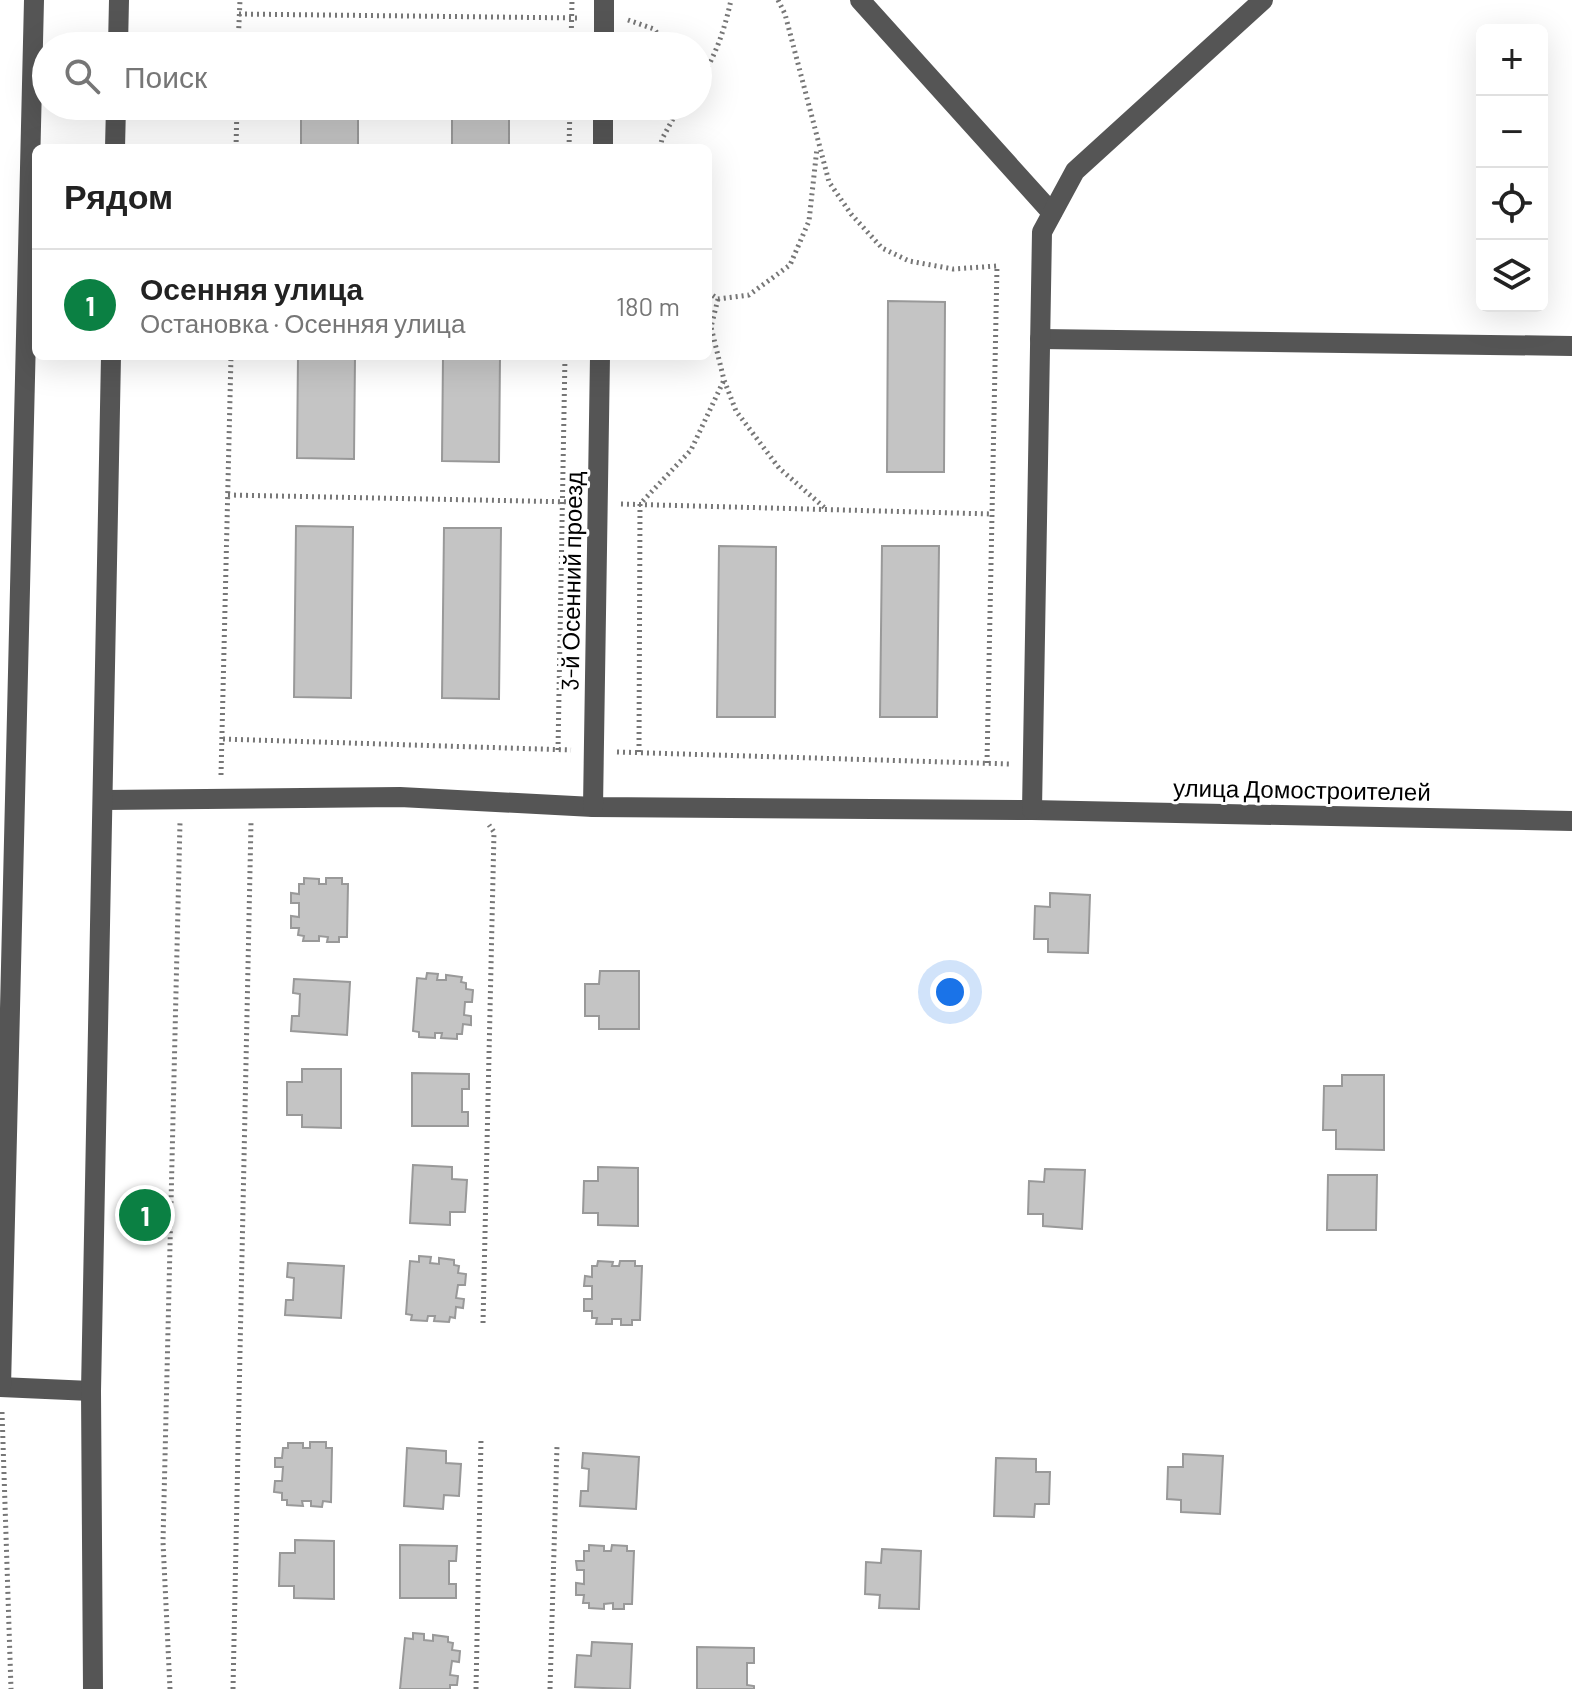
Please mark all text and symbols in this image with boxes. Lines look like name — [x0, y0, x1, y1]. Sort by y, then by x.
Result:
map controls — [1476, 24, 1548, 312]
button: + — [1476, 24, 1548, 96]
search box — [32, 32, 712, 120]
icon: search — [60, 54, 104, 98]
text: Поиск — [124, 58, 207, 94]
button: − — [1476, 96, 1548, 168]
button: locate — [1476, 168, 1548, 240]
text: Рядом — [64, 175, 173, 216]
button: layers — [1476, 240, 1548, 312]
text: Осенняя улица — [140, 270, 363, 306]
text: 1 — [85, 290, 95, 321]
text: 180 m — [616, 290, 680, 321]
text: Остановка · Осенняя улица — [140, 307, 465, 338]
street label: 3-й Осенний проезд — [555, 471, 587, 691]
street label: улица Домостроителей — [1173, 772, 1431, 806]
your location — [930, 972, 970, 1012]
pin: 1 — [119, 1185, 171, 1245]

